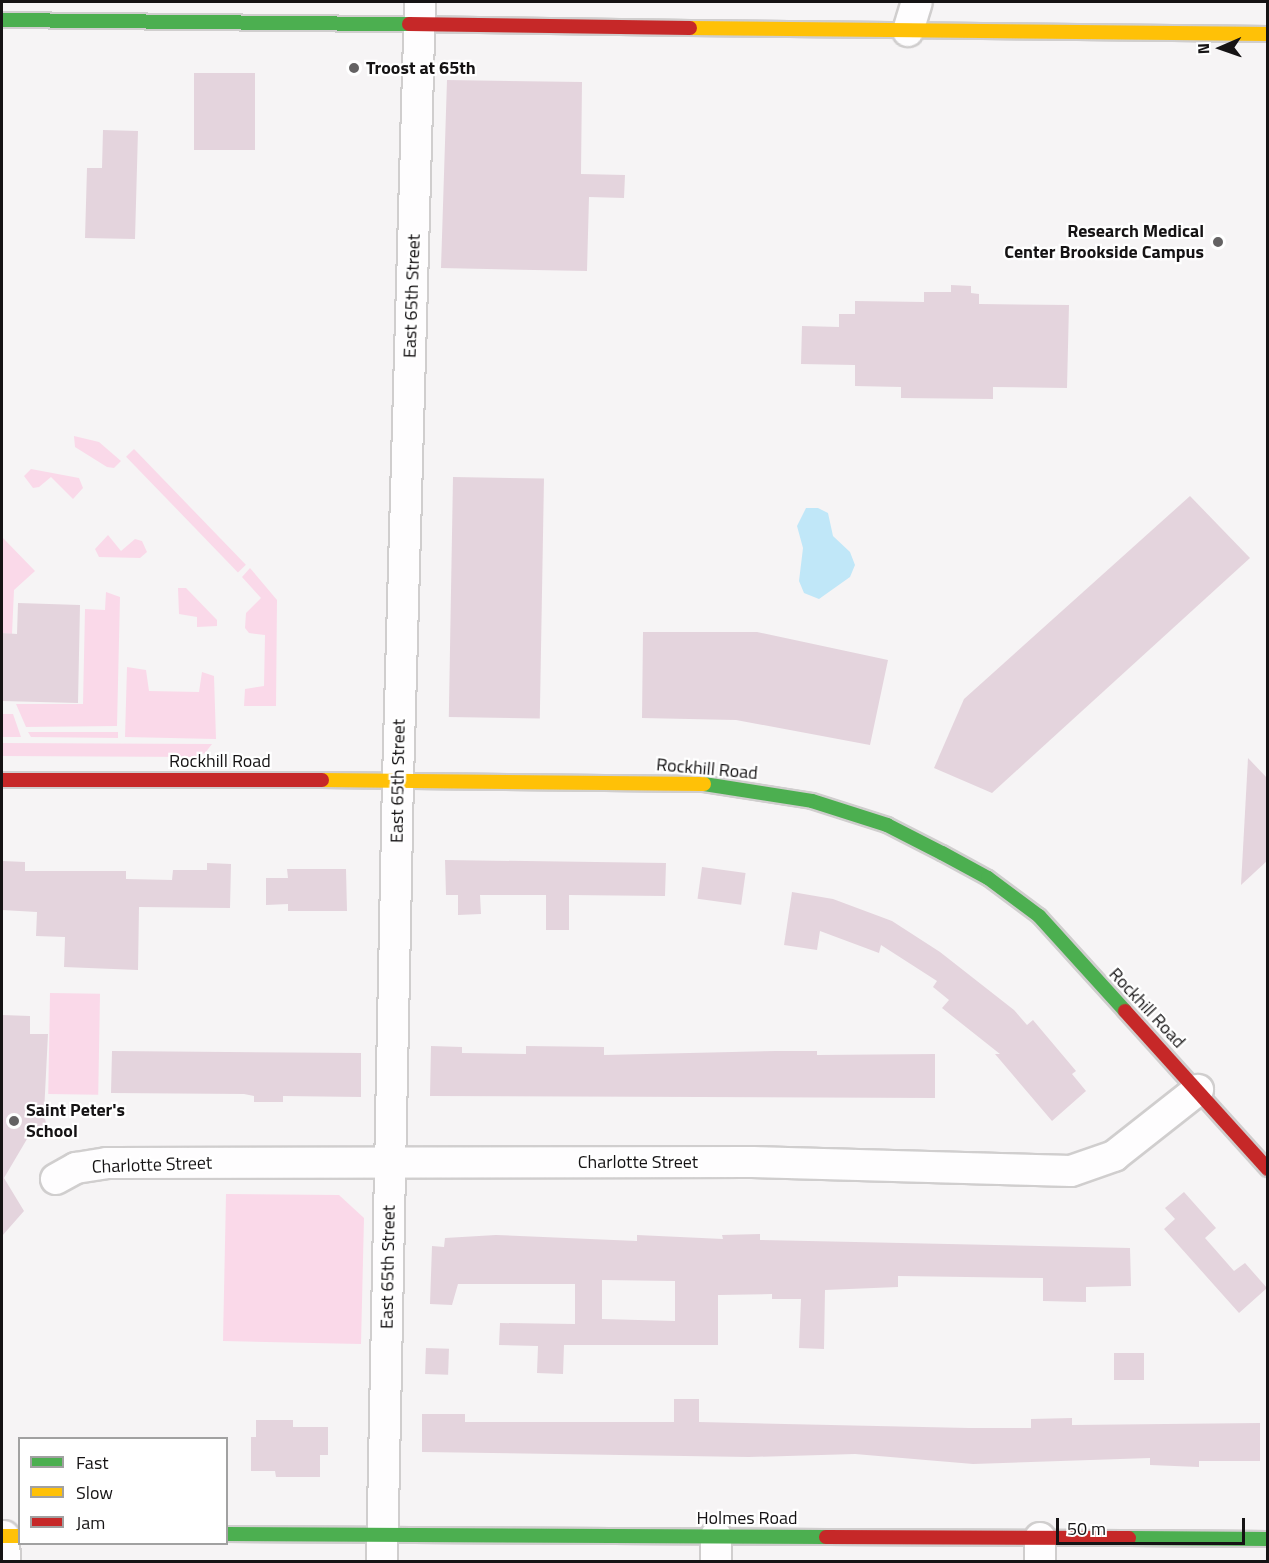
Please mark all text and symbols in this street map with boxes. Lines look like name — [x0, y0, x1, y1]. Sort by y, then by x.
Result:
north arrow — [1191, 18, 1251, 78]
text: N — [1191, 43, 1215, 55]
place label: Troost at 65th — [366, 57, 476, 79]
marker: Troost at 65th — [347, 61, 361, 75]
place label: Research Medical Center Brookside Campus — [1004, 221, 1204, 264]
marker: Research Medical Center Brookside Campus — [1209, 233, 1227, 251]
street label: East 65th Street — [399, 234, 425, 358]
street label: East 65th Street — [386, 719, 410, 843]
street label: Rockhill Road — [169, 750, 271, 772]
street label: Rockhill Road — [655, 754, 759, 784]
street label: Rockhill Road — [1104, 963, 1190, 1053]
place label: Saint Peter's School — [26, 1100, 125, 1142]
marker: Saint Peter's School — [7, 1114, 21, 1128]
street label: Charlotte Street — [578, 1151, 698, 1173]
street label: Charlotte Street — [91, 1152, 213, 1178]
street label: East 65th Street — [376, 1205, 400, 1329]
legend — [18, 1437, 228, 1545]
text: Fast — [76, 1449, 109, 1476]
text: Slow — [76, 1479, 113, 1506]
scale bar — [1059, 1506, 1248, 1544]
street label: Holmes Road — [696, 1507, 798, 1529]
text: Jam — [76, 1509, 105, 1536]
text: 50 m — [1067, 1515, 1106, 1542]

